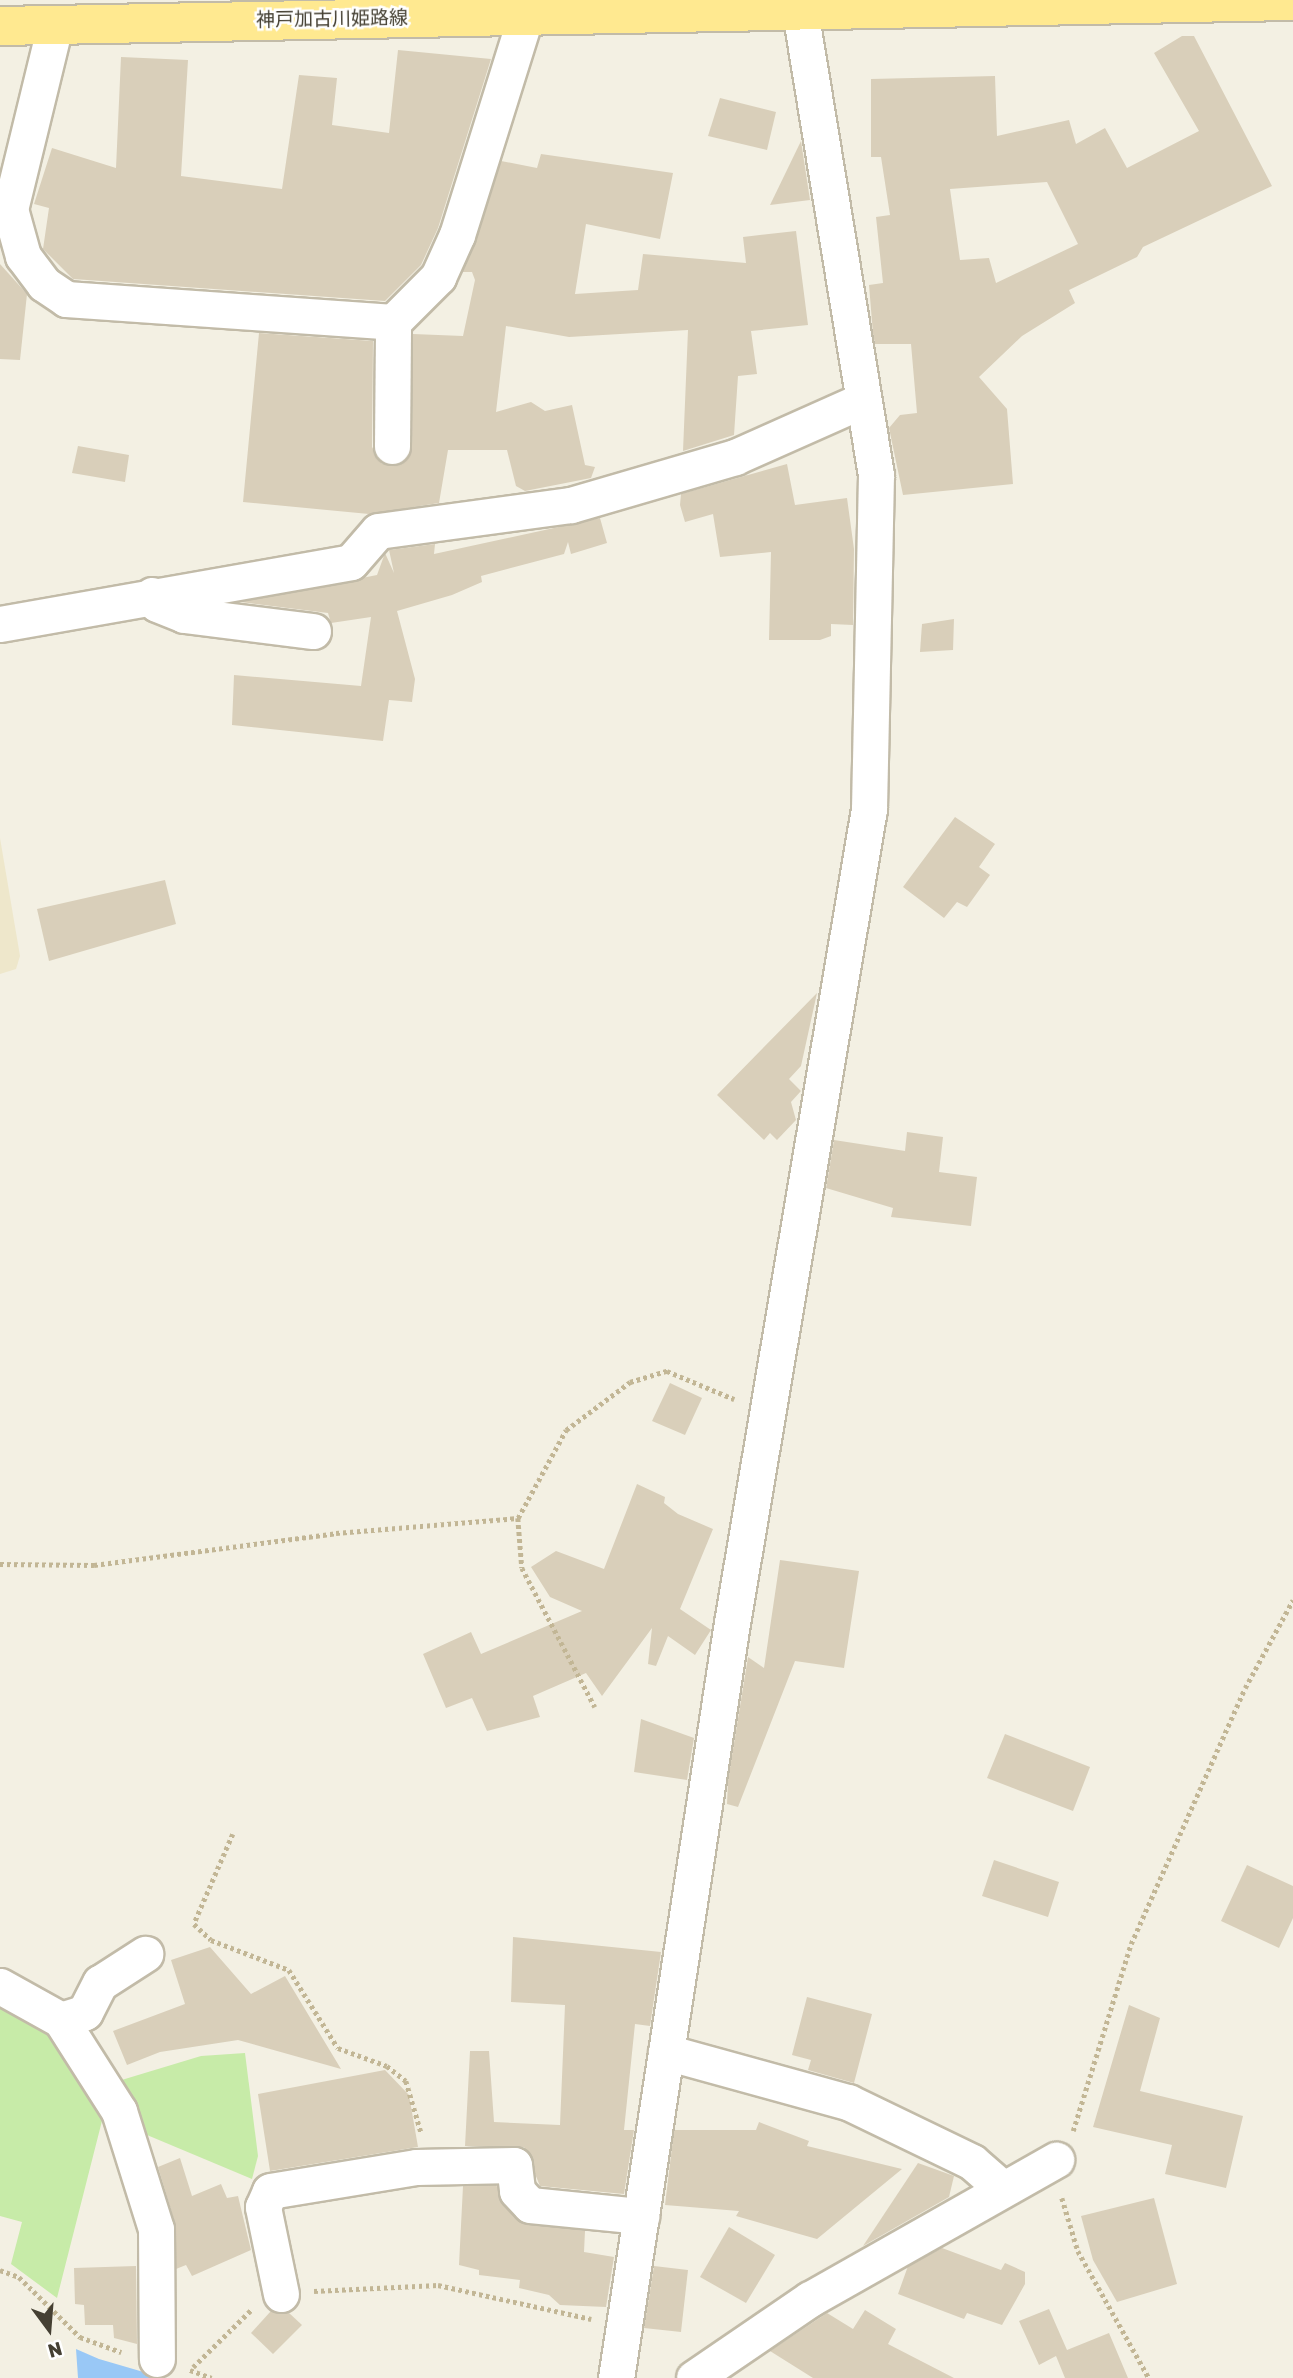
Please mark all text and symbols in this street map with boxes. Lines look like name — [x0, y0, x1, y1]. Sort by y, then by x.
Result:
street label: 神戸加古川姫路線 — [256, 6, 408, 32]
north arrow — [14, 2294, 84, 2364]
text: N — [45, 2337, 65, 2363]

